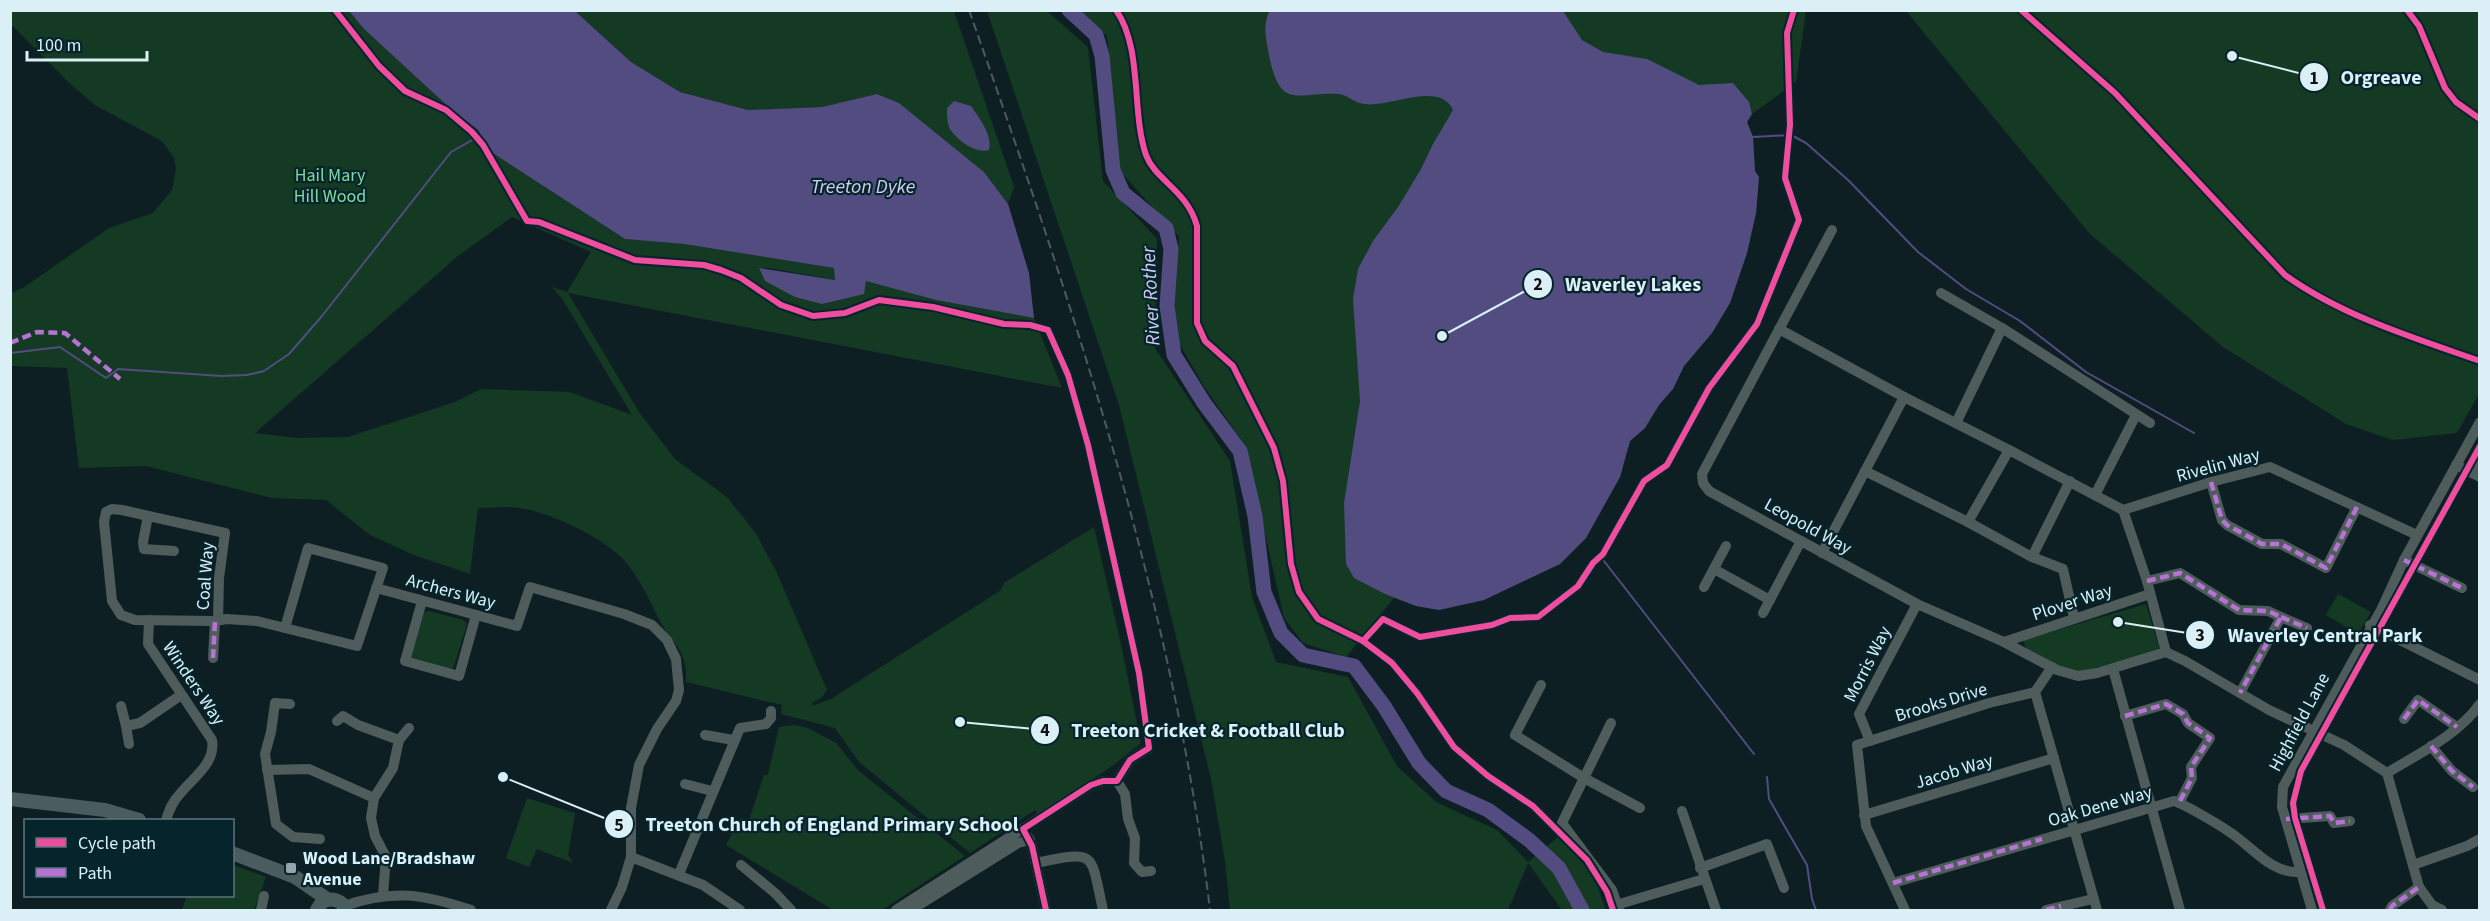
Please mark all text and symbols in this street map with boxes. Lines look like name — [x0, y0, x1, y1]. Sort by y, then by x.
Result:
scale bar — [27, 24, 147, 62]
text: 100 m — [36, 33, 81, 58]
callout: Orgreave — [2299, 58, 2434, 96]
text: Orgreave — [2340, 64, 2422, 92]
text: 1 — [2309, 66, 2319, 91]
park label: Hail Mary Hill Wood — [294, 163, 366, 209]
water label: Treeton Dyke — [811, 173, 915, 201]
water label: River Rother — [1134, 244, 1168, 346]
callout: Waverley Lakes — [1523, 265, 1713, 303]
text: Waverley Lakes — [1565, 271, 1701, 299]
text: 2 — [1533, 272, 1543, 297]
street label: Rivelin Way — [2173, 442, 2263, 489]
street label: Leopold Way — [1760, 492, 1857, 561]
street label: Coal Way — [191, 540, 220, 611]
street label: Archers Way — [403, 568, 499, 616]
street label: Plover Way — [2029, 578, 2116, 627]
callout: Waverley Central Park — [2185, 616, 2434, 654]
street label: Morris Way — [1838, 621, 1898, 707]
text: Waverley Central Park — [2227, 622, 2423, 650]
text: 3 — [2195, 623, 2205, 648]
street label: Winders Way — [156, 636, 231, 731]
street label: Highfield Lane — [2263, 668, 2336, 776]
street label: Brooks Drive — [1892, 677, 1990, 728]
callout: Treeton Cricket & Football Club — [1030, 711, 1357, 749]
text: Treeton Cricket & Football Club — [1071, 717, 1345, 745]
text: 4 — [1040, 718, 1050, 743]
street label: Jacob Way — [1912, 748, 1997, 795]
street label: Oak Dene Way — [2045, 780, 2156, 833]
callout: Treeton Church of England Primary School — [604, 805, 1031, 843]
text: Treeton Church of England Primary School — [646, 811, 1019, 839]
text: 5 — [614, 813, 624, 838]
legend — [24, 819, 234, 897]
text: Cycle path — [78, 831, 156, 856]
place label: Wood Lane/Bradshaw Avenue — [302, 846, 475, 892]
text: Path — [78, 861, 112, 886]
marker: Wood Lane/Bradshaw Avenue — [284, 861, 298, 875]

